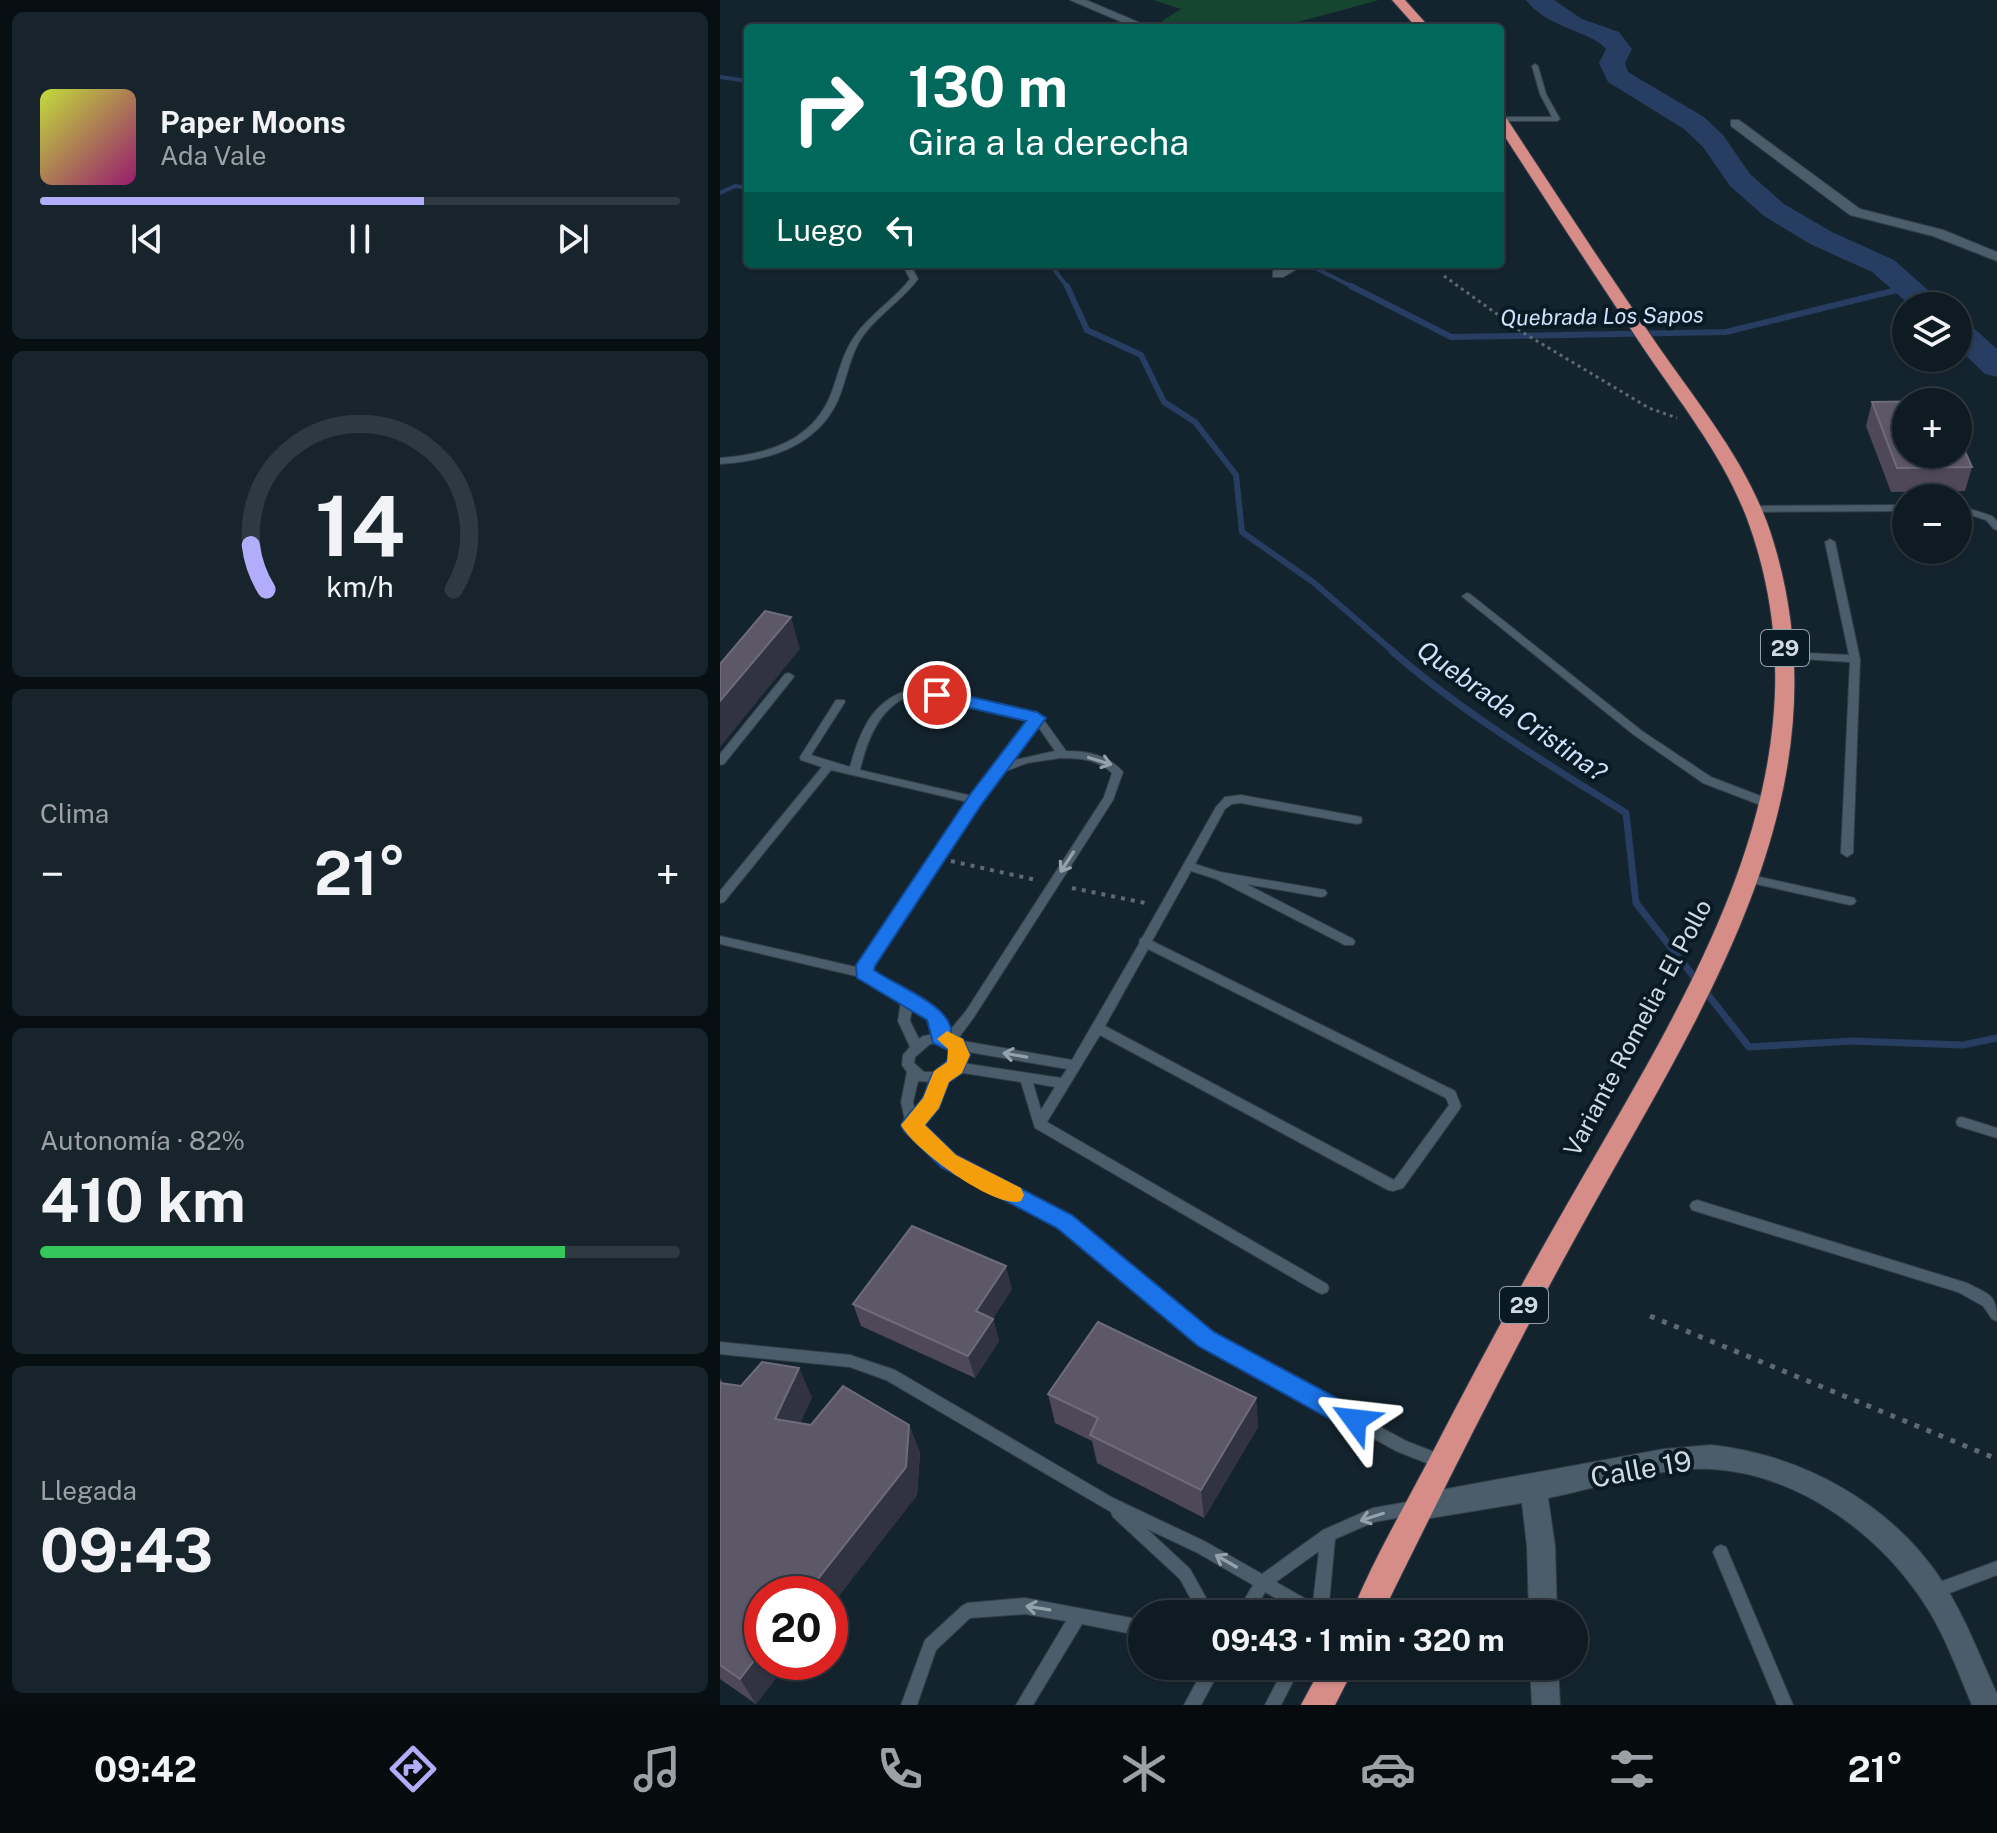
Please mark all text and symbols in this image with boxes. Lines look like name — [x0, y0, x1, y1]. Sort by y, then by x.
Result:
text: 130 m — [908, 54, 1068, 120]
icon: right — [776, 56, 880, 160]
text: Paper Moons — [160, 104, 346, 140]
text: Gira a la derecha — [908, 121, 1189, 163]
text: Ada Vale — [160, 140, 266, 171]
icon: left — [879, 208, 923, 252]
text: Luego — [776, 212, 863, 248]
icon: previous — [125, 217, 169, 261]
icon: pause — [338, 217, 382, 261]
icon: next — [551, 217, 595, 261]
map controls — [1892, 292, 1972, 564]
button: layers — [1892, 292, 1972, 372]
water label: Quebrada Los Sapos — [1500, 301, 1704, 331]
button: + — [1892, 388, 1972, 468]
text: 14 — [315, 476, 405, 574]
button: − — [1892, 484, 1972, 564]
text: km/h — [326, 570, 394, 603]
road number: 29 — [1761, 630, 1809, 666]
water label: Quebrada Cristina? — [1412, 634, 1614, 788]
pin — [903, 661, 971, 729]
icon: arrive — [915, 673, 959, 717]
one-way arrow — [1087, 755, 1112, 769]
text: Clima — [40, 798, 109, 829]
text: 21° — [314, 838, 406, 909]
text: − — [40, 848, 64, 900]
text: + — [656, 848, 680, 900]
one-way arrow — [1058, 851, 1075, 873]
street label: Variante Romelia - El Pollo — [1558, 895, 1717, 1160]
one-way arrow — [1003, 1046, 1028, 1061]
text: Autonomía · 82% — [40, 1125, 245, 1156]
text: 410 km — [40, 1165, 246, 1236]
road number: 29 — [1500, 1287, 1548, 1323]
position arrow — [1313, 1378, 1397, 1462]
street label: Calle 19 — [1588, 1443, 1694, 1494]
text: Llegada — [40, 1475, 137, 1506]
one-way arrow — [1360, 1511, 1385, 1526]
text: 09:43 — [40, 1515, 213, 1586]
one-way arrow — [1215, 1553, 1238, 1569]
speed limit sign: 20 — [744, 1576, 848, 1680]
one-way arrow — [1026, 1600, 1051, 1615]
text: 09:43 · 1 min · 320 m — [1211, 1622, 1505, 1658]
icon: directions — [385, 1741, 441, 1797]
icon: music — [629, 1741, 685, 1797]
icon: phone — [872, 1741, 928, 1797]
icon: climate — [1116, 1741, 1172, 1797]
icon: car — [1360, 1741, 1416, 1797]
icon: filters — [1604, 1741, 1660, 1797]
text: 09:42 — [94, 1748, 197, 1790]
text: 21° — [1848, 1748, 1903, 1790]

